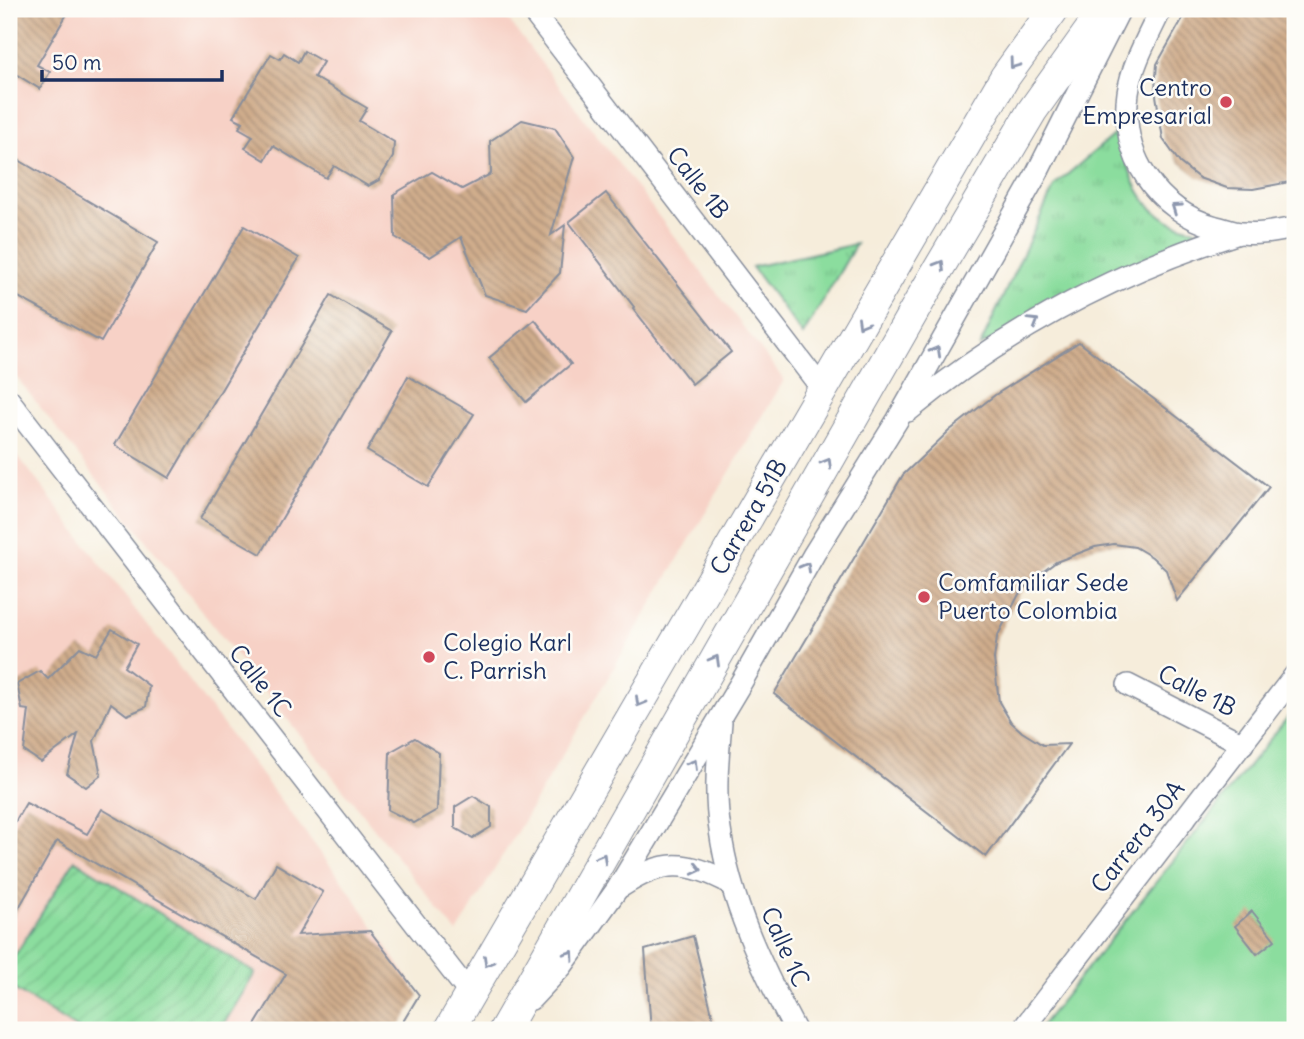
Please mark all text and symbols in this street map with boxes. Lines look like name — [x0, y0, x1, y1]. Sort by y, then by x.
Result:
scale bar — [42, 38, 222, 82]
text: 50 m — [52, 49, 101, 76]
one-way arrow — [1010, 56, 1023, 69]
place label: Centro Empresarial — [1082, 72, 1212, 130]
marker: Centro Empresarial — [1218, 94, 1234, 110]
street label: Calle 1B — [661, 140, 736, 225]
one-way arrow — [1171, 204, 1184, 216]
one-way arrow — [932, 260, 945, 273]
one-way arrow — [857, 316, 870, 329]
one-way arrow — [1026, 318, 1039, 331]
one-way arrow — [928, 346, 941, 358]
street label: Carrera 51B — [703, 453, 793, 580]
one-way arrow — [819, 457, 832, 470]
one-way arrow — [798, 561, 811, 574]
place label: Comfamiliar Sede Puerto Colombia — [938, 567, 1129, 625]
marker: Comfamiliar Sede Puerto Colombia — [916, 589, 932, 605]
place label: Colegio Karl C. Parrish — [443, 627, 572, 685]
street label: Calle 1C — [223, 638, 298, 723]
marker: Colegio Karl C. Parrish — [421, 649, 437, 665]
one-way arrow — [707, 655, 720, 668]
street label: Calle 1B — [1153, 658, 1242, 723]
one-way arrow — [636, 695, 649, 708]
one-way arrow — [684, 758, 697, 771]
street label: Carrera 30A — [1084, 774, 1191, 899]
one-way arrow — [594, 853, 607, 865]
one-way arrow — [691, 861, 703, 876]
street label: Calle 1C — [755, 902, 817, 991]
one-way arrow — [562, 950, 575, 963]
one-way arrow — [484, 955, 497, 968]

